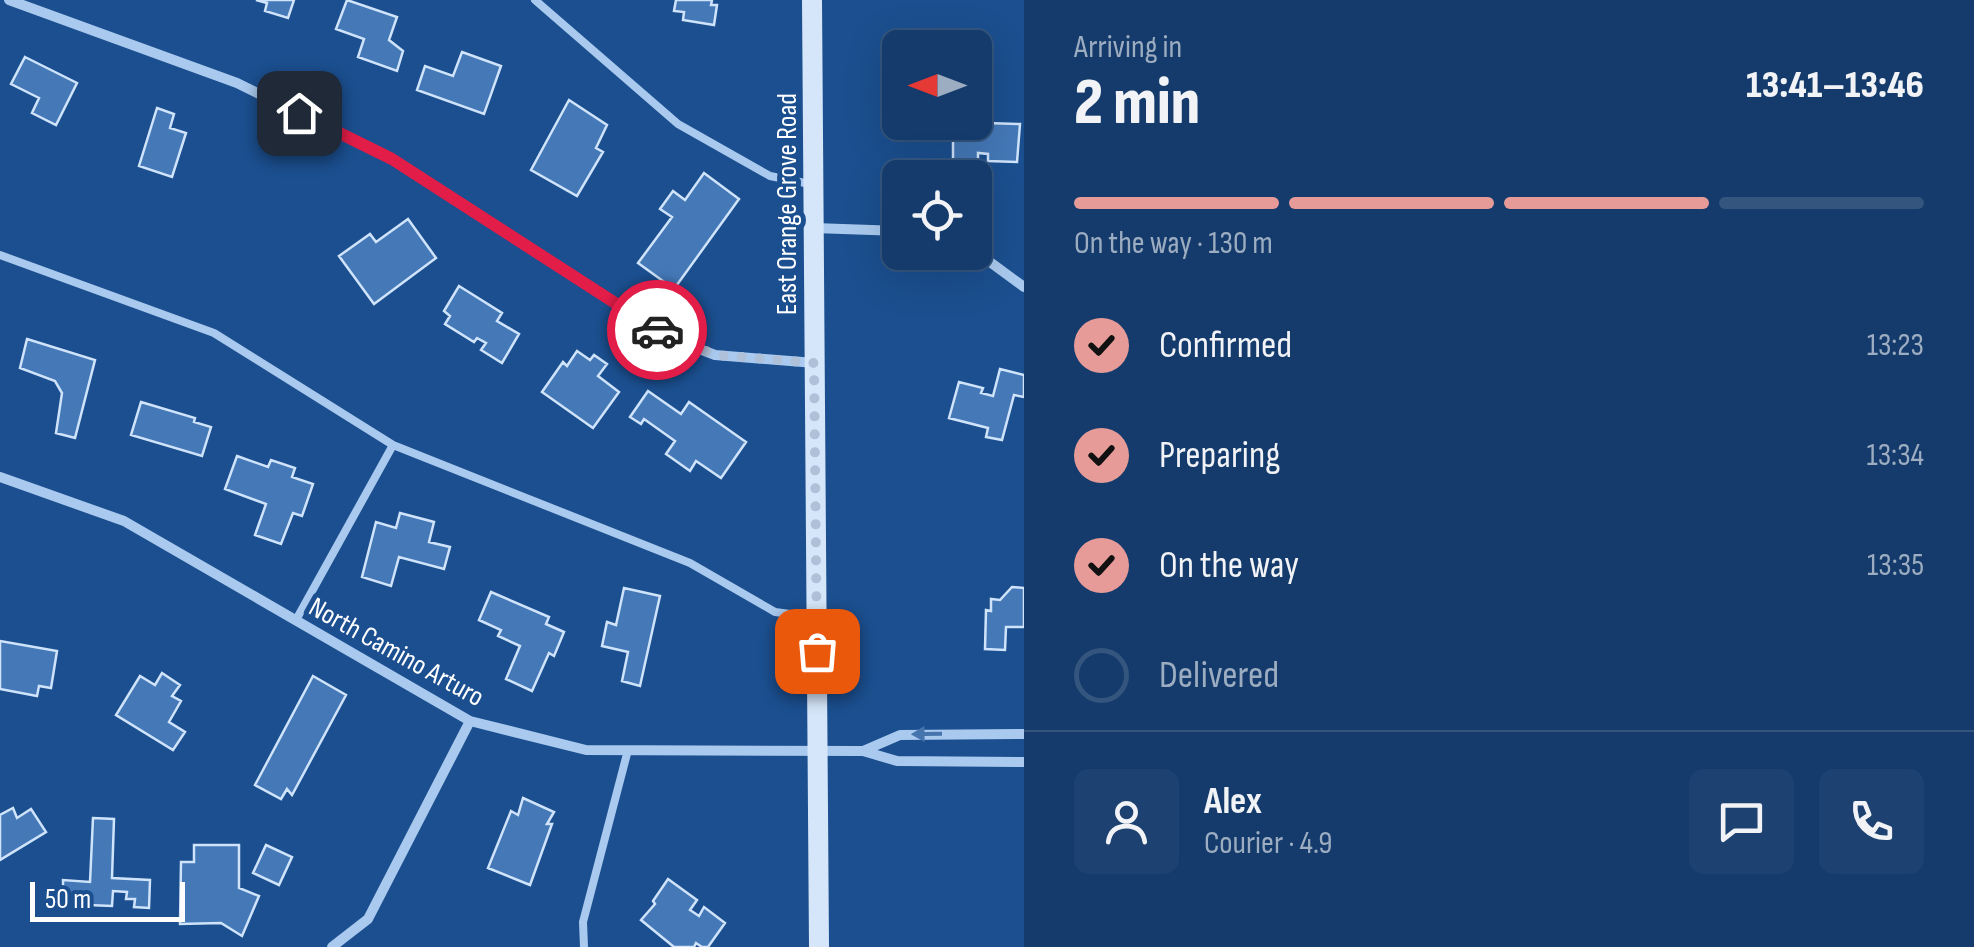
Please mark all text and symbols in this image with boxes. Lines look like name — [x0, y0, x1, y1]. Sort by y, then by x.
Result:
text: Arriving in — [1074, 28, 1182, 67]
north arrow — [882, 30, 992, 140]
map controls — [882, 30, 992, 270]
text: 13:41–13:46 — [1746, 63, 1924, 108]
text: 2 min — [1074, 65, 1200, 143]
pin — [257, 71, 342, 156]
icon: home — [272, 86, 327, 141]
street label: East Orange Grove Road — [771, 93, 804, 315]
button: locate — [882, 160, 992, 270]
text: On the way · 130 m — [1074, 224, 1273, 263]
courier — [607, 280, 707, 380]
icon: car — [630, 303, 685, 358]
icon: check — [1074, 318, 1129, 373]
text: Confirmed — [1159, 323, 1292, 368]
text: 13:23 — [1867, 326, 1924, 365]
icon: check — [1074, 428, 1129, 483]
text: Preparing — [1159, 433, 1280, 478]
text: 13:34 — [1866, 436, 1924, 475]
icon: check — [1074, 538, 1129, 593]
text: On the way — [1159, 543, 1299, 588]
text: 13:35 — [1867, 546, 1924, 585]
street label: North Camino Arturo — [303, 591, 489, 714]
pin — [775, 609, 860, 694]
icon: bag — [790, 624, 845, 679]
text: Delivered — [1159, 653, 1279, 698]
one-way arrow — [910, 727, 942, 743]
button: person — [1074, 769, 1179, 874]
button: chat — [1689, 769, 1794, 874]
button: phone — [1819, 769, 1924, 874]
text: Alex — [1204, 779, 1262, 824]
text: Courier · 4.9 — [1204, 824, 1332, 863]
scale bar — [30, 877, 185, 922]
text: 50 m — [45, 883, 91, 916]

